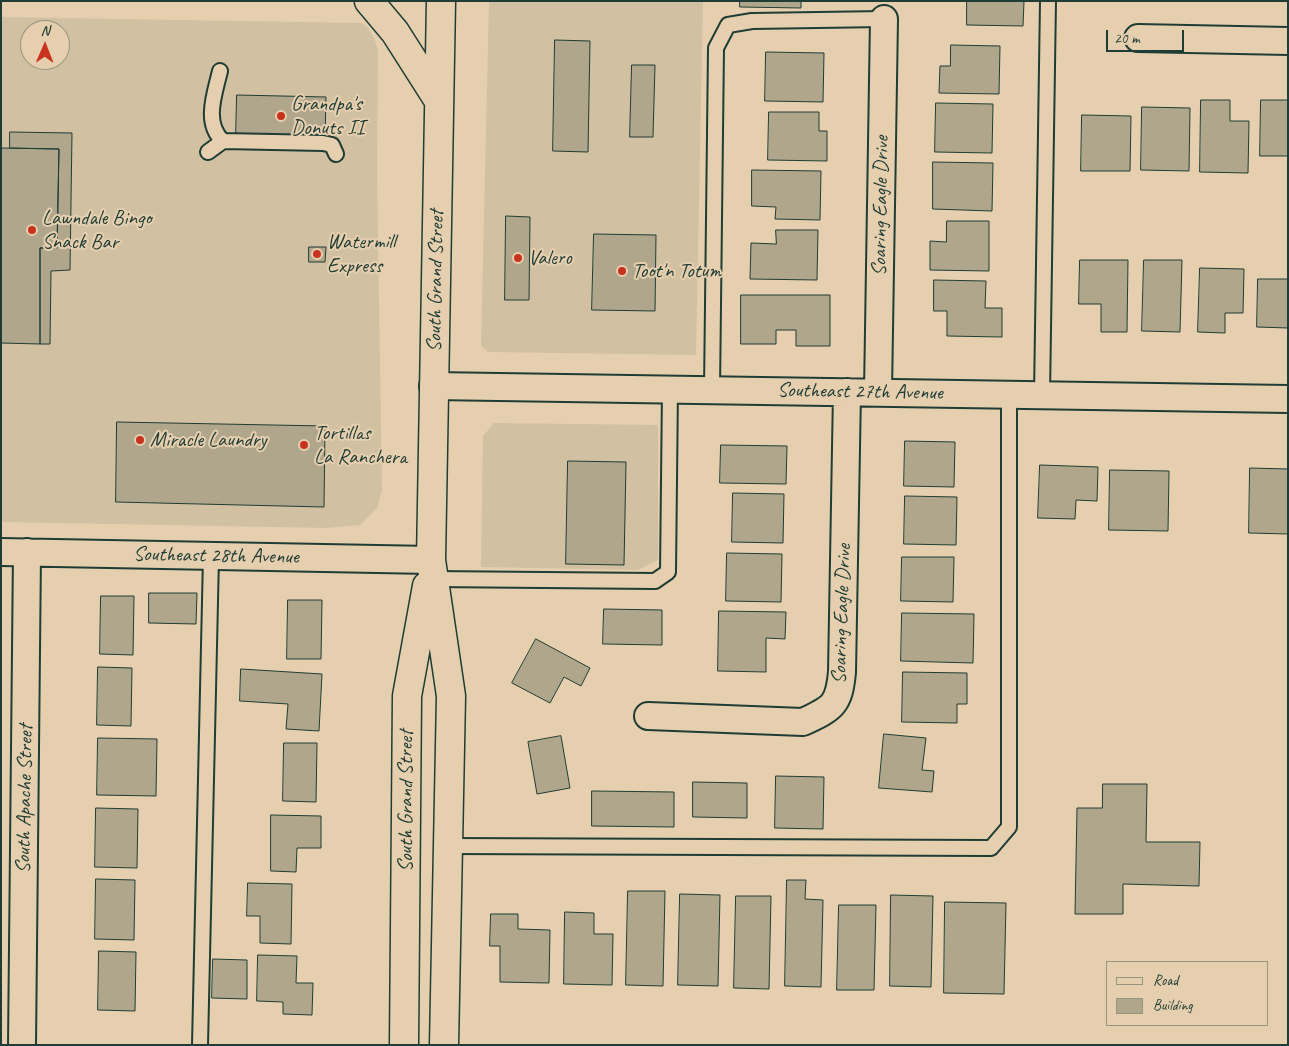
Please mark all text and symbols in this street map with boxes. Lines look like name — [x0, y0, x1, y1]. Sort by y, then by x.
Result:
north arrow — [20, 20, 70, 70]
scale bar — [1109, 20, 1186, 52]
text: N — [41, 22, 50, 39]
text: 20 m — [1114, 29, 1140, 48]
place label: Grandpa's Donuts II — [291, 91, 364, 141]
marker: Grandpa's Donuts II — [275, 110, 287, 122]
street label: Soaring Eagle Drive — [867, 136, 895, 276]
place label: Lawndale Bingo Snack Bar — [42, 205, 152, 255]
street label: South Grand Street — [422, 210, 450, 352]
marker: Lawndale Bingo Snack Bar — [26, 224, 38, 236]
place label: Watermill Express — [327, 229, 395, 279]
place label: Valero — [528, 245, 572, 271]
marker: Watermill Express — [311, 248, 323, 260]
marker: Valero — [512, 252, 524, 264]
place label: Toot'n Totum — [632, 258, 721, 284]
marker: Toot'n Totum — [616, 265, 628, 277]
street label: Southeast 27th Avenue — [777, 378, 943, 406]
place label: Tortillas La Ranchera — [314, 420, 407, 470]
place label: Miracle Laundry — [150, 427, 266, 453]
marker: Miracle Laundry — [134, 434, 146, 446]
marker: Tortillas La Ranchera — [298, 439, 310, 451]
street label: Southeast 28th Avenue — [133, 542, 299, 570]
street label: Soaring Eagle Drive — [827, 543, 857, 685]
street label: South Apache Street — [11, 724, 39, 874]
street label: South Grand Street — [393, 730, 419, 872]
legend — [1106, 961, 1269, 1026]
text: Road — [1153, 971, 1178, 990]
text: Building — [1153, 996, 1192, 1015]

